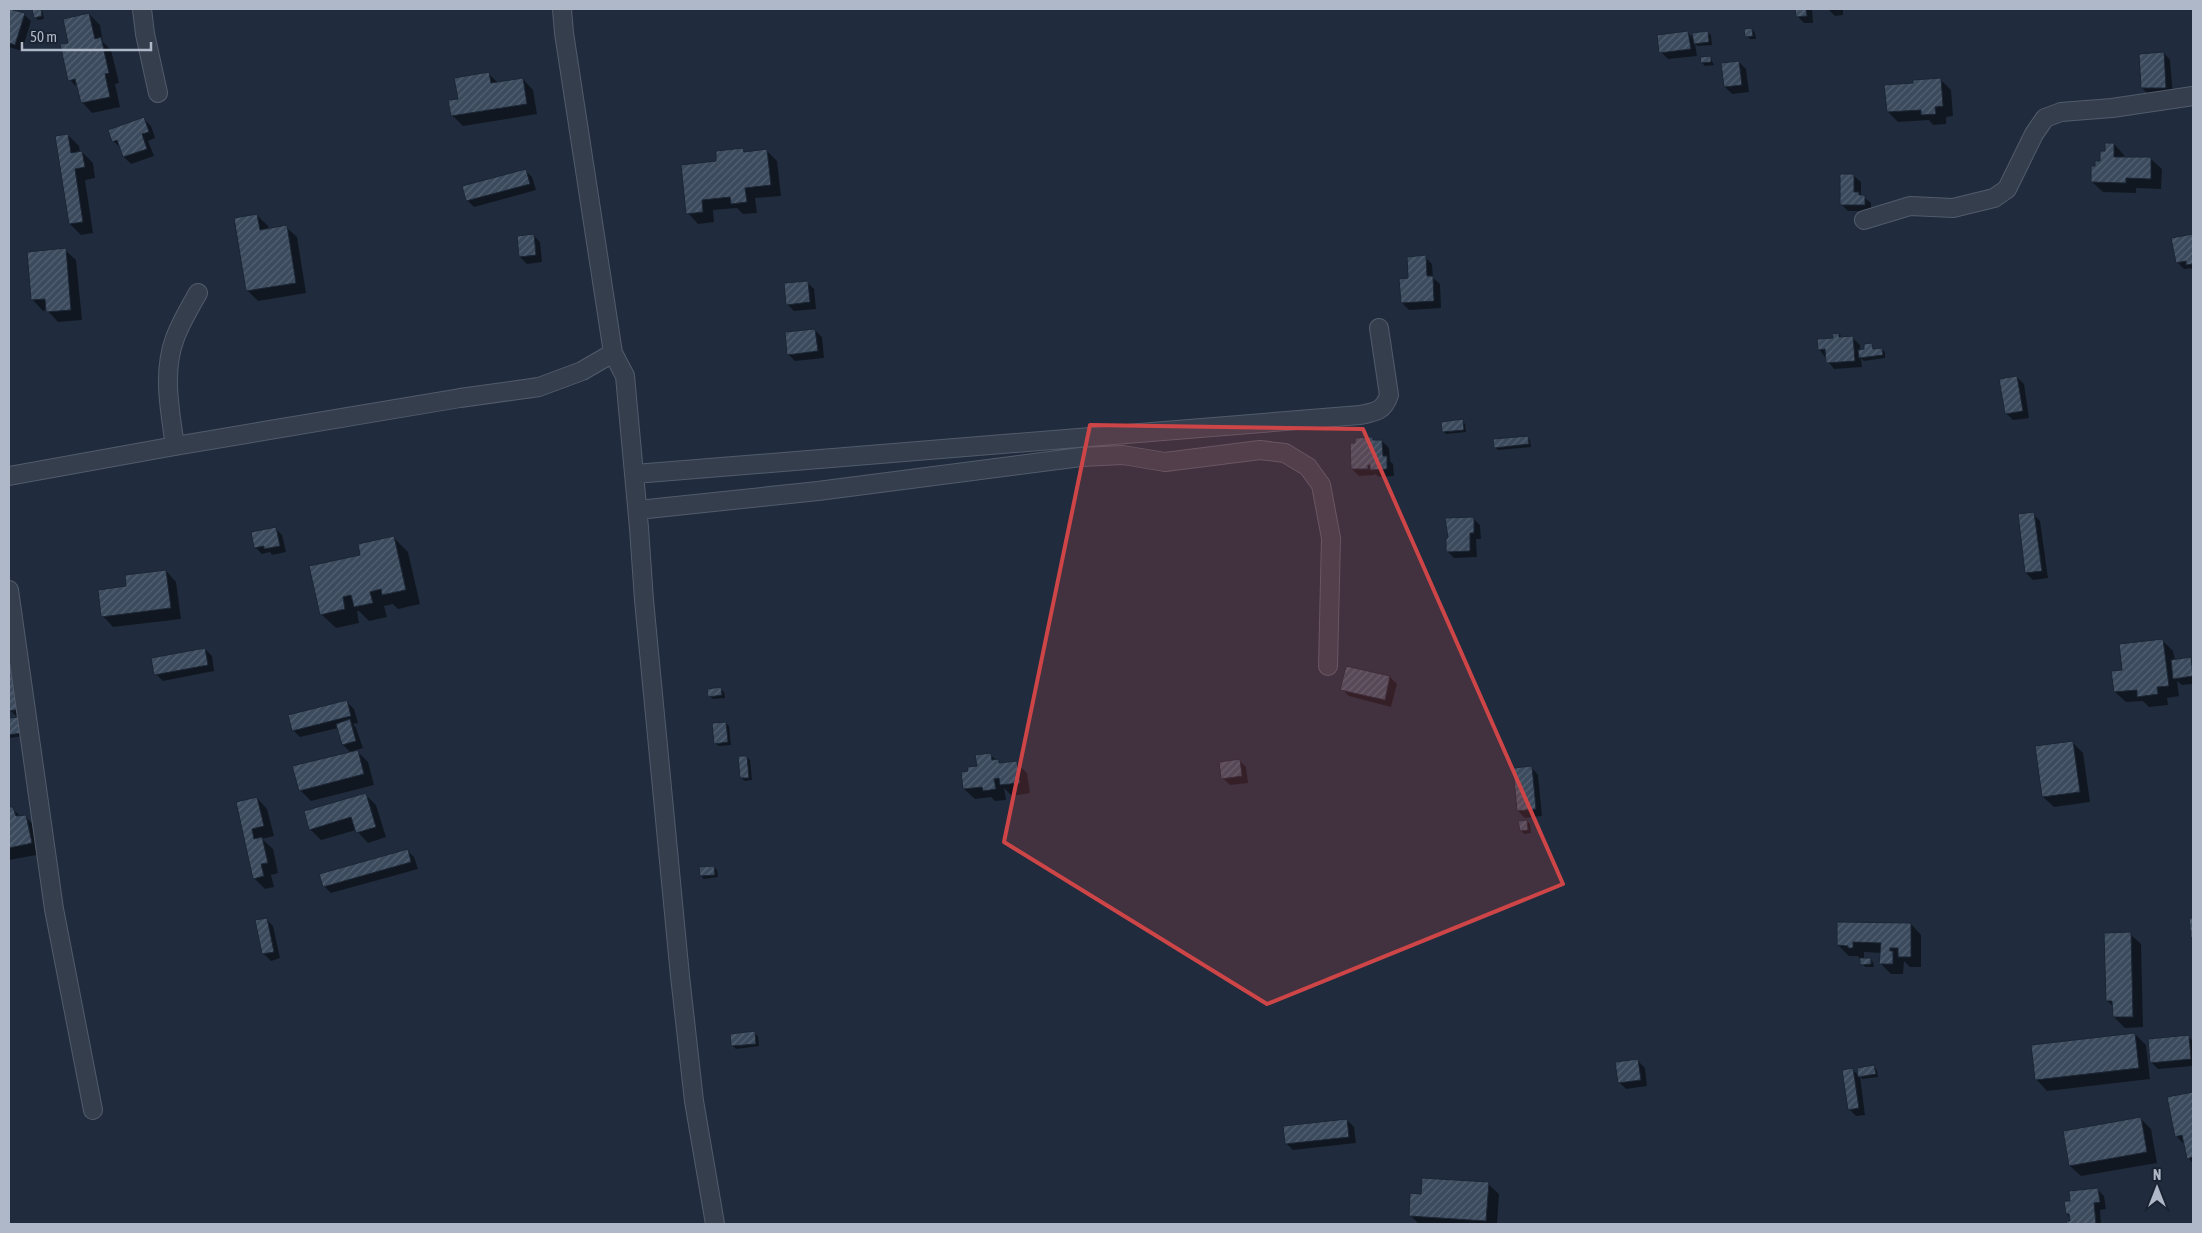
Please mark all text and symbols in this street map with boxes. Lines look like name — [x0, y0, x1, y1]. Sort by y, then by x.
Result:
scale bar — [22, 20, 151, 52]
text: 50 m — [30, 28, 57, 45]
north arrow — [2132, 1163, 2182, 1213]
text: N — [2153, 1167, 2161, 1183]

